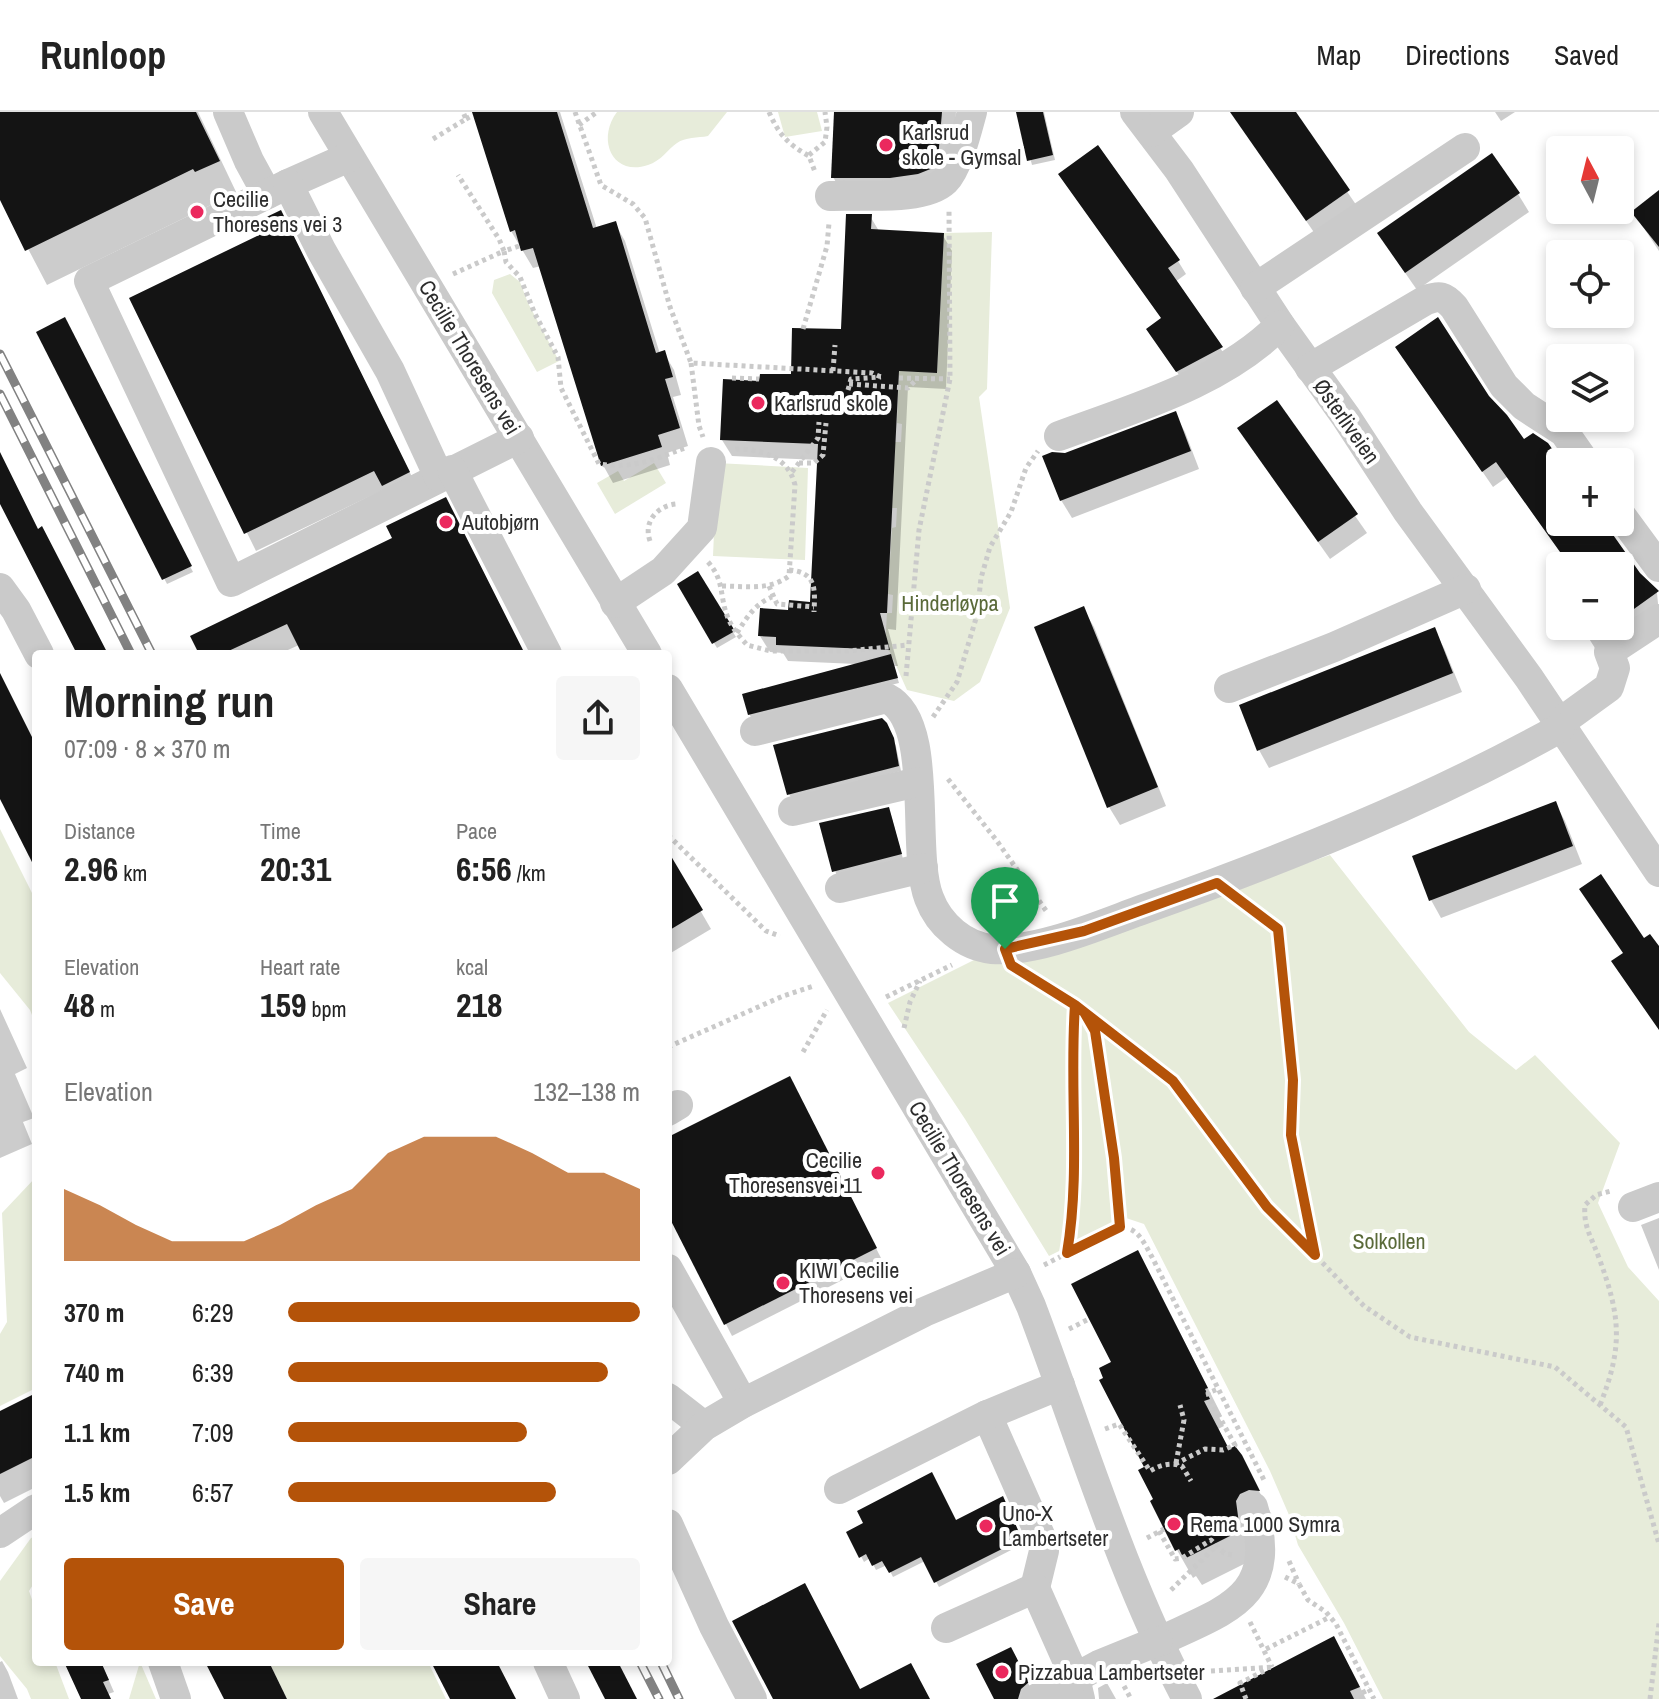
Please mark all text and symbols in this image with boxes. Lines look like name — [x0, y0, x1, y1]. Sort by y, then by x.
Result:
text: Runloop — [40, 30, 166, 81]
text: Map — [1317, 36, 1361, 74]
text: Directions — [1405, 36, 1510, 74]
text: Saved — [1554, 36, 1619, 74]
place label: Karlsrud skole - Gymsal — [902, 117, 1021, 172]
marker: Karlsrud skole - Gymsal — [877, 136, 895, 154]
north arrow — [1546, 136, 1634, 224]
map controls — [1546, 136, 1634, 640]
place label: Cecilie Thoresens vei 3 — [213, 184, 342, 239]
marker: Cecilie Thoresens vei 3 — [188, 203, 206, 221]
button: locate — [1546, 240, 1634, 328]
street label: Cecilie Thoresens vei — [412, 274, 528, 440]
button: layers — [1546, 344, 1634, 432]
street label: Østerliveien — [1307, 373, 1387, 469]
place label: Karlsrud skole — [774, 388, 888, 418]
marker: Karlsrud skole — [749, 394, 767, 412]
button: + — [1546, 448, 1634, 536]
place label: Autobjørn — [461, 507, 539, 537]
marker: Autobjørn — [437, 513, 455, 531]
button: − — [1546, 552, 1634, 640]
park label: Hinderløypa — [901, 588, 999, 618]
text: Morning run — [64, 671, 274, 731]
button: share — [556, 676, 640, 760]
text: 07:09 · 8 × 370 m — [64, 731, 231, 766]
text: Distance — [64, 816, 135, 846]
text: Time — [260, 816, 301, 846]
text: Pace — [456, 816, 497, 846]
text: 2.96 — [64, 846, 118, 892]
text: 20:31 — [260, 846, 331, 892]
text: 6:56 — [456, 846, 512, 892]
text: km — [118, 858, 147, 888]
text: /km — [512, 858, 546, 888]
pin — [971, 867, 1039, 949]
icon: arrive — [983, 879, 1027, 923]
text: Elevation — [64, 952, 139, 982]
text: Heart rate — [260, 952, 340, 982]
text: kcal — [456, 952, 488, 982]
text: 48 — [64, 982, 95, 1028]
text: 159 — [260, 982, 307, 1028]
text: 218 — [456, 982, 503, 1028]
text: m — [95, 994, 115, 1024]
text: bpm — [307, 994, 347, 1024]
text: Elevation — [64, 1074, 153, 1109]
text: 132–138 m — [533, 1074, 640, 1109]
street label: Cecilie Thoresens vei — [902, 1095, 1018, 1261]
place label: Cecilie Thoresensvei 11 — [729, 1145, 862, 1200]
marker: Cecilie Thoresensvei 11 — [869, 1164, 887, 1182]
park label: Solkollen — [1352, 1226, 1426, 1256]
place label: KIWI Cecilie Thoresens vei — [799, 1255, 913, 1310]
marker: KIWI Cecilie Thoresens vei — [774, 1274, 792, 1292]
text: 370 m — [64, 1295, 124, 1330]
text: 6:29 — [192, 1295, 234, 1330]
text: 740 m — [64, 1355, 124, 1390]
text: 6:39 — [192, 1355, 234, 1390]
text: 1.1 km — [64, 1415, 130, 1450]
text: 7:09 — [192, 1415, 234, 1450]
text: 1.5 km — [64, 1475, 130, 1510]
text: 6:57 — [192, 1475, 234, 1510]
place label: Uno-X Lambertseter — [1002, 1498, 1108, 1553]
place label: Rema 1000 Symra — [1190, 1509, 1340, 1539]
marker: Rema 1000 Symra — [1165, 1515, 1183, 1533]
marker: Uno-X Lambertseter — [977, 1517, 995, 1535]
button: Save — [64, 1558, 344, 1650]
button: Share — [360, 1558, 640, 1650]
place label: Pizzabua Lambertseter — [1018, 1657, 1205, 1687]
marker: Pizzabua Lambertseter — [993, 1663, 1011, 1681]

